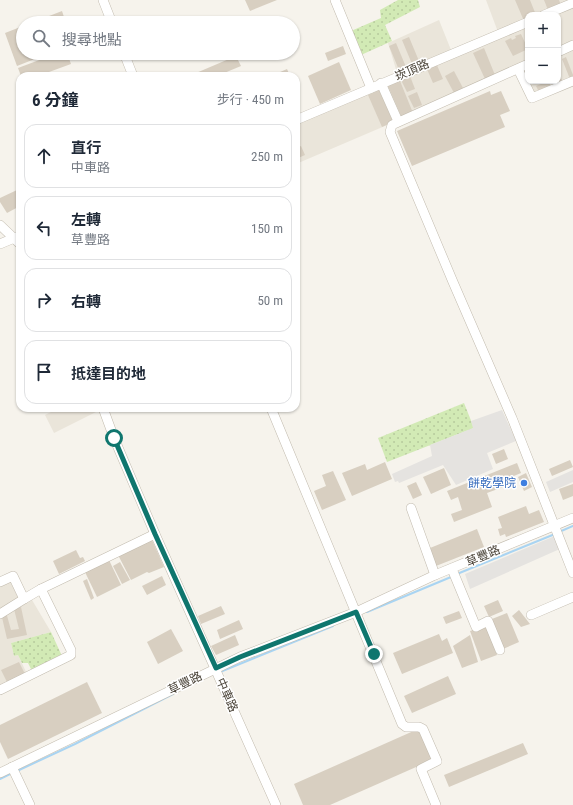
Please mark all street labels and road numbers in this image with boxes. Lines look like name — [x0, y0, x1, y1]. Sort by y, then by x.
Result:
street label: 崁頂路 — [393, 57, 431, 83]
street label: 草豐路 — [464, 543, 502, 569]
street label: 草豐路 — [166, 669, 204, 697]
street label: 中車路 — [213, 676, 241, 714]

